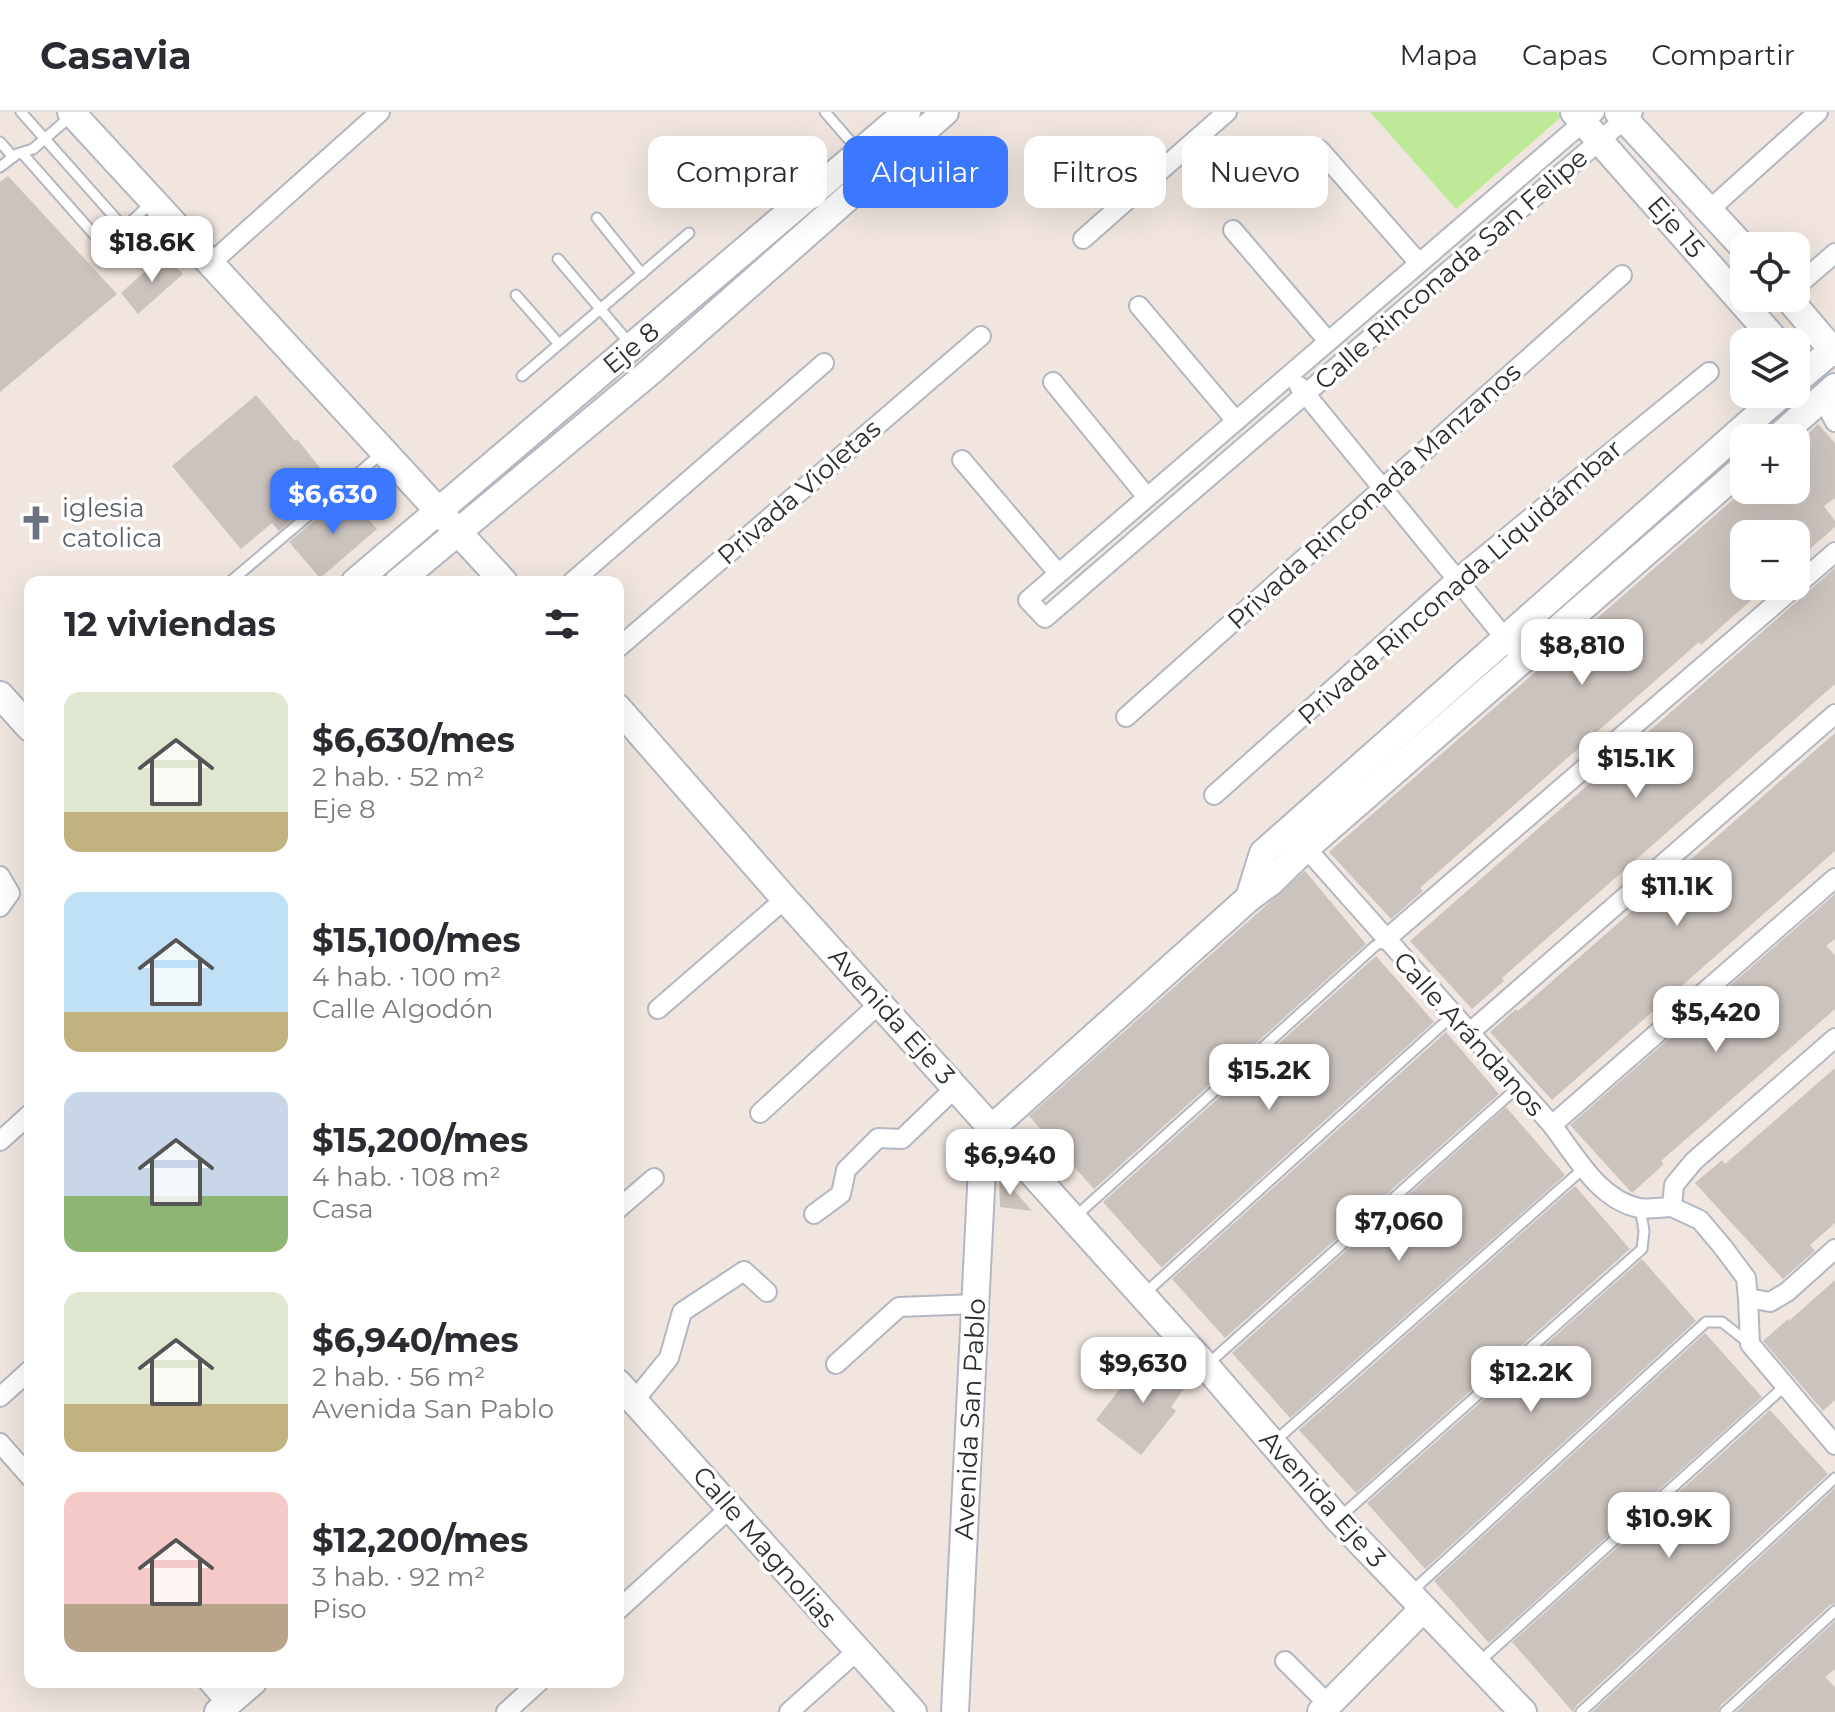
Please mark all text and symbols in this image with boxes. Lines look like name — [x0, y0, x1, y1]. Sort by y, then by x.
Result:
text: Casavia — [40, 32, 192, 79]
text: Mapa — [1399, 38, 1478, 72]
text: Capas — [1522, 38, 1607, 72]
text: Compartir — [1651, 38, 1795, 72]
chip: Comprar — [648, 136, 827, 208]
chip: Alquilar — [843, 136, 1008, 208]
chip: Filtros — [1024, 136, 1166, 208]
chip: Nuevo — [1182, 136, 1328, 208]
street label: Calle Rinconada San Felipe — [1308, 142, 1594, 396]
street label: Eje 15 — [1641, 190, 1711, 264]
pin: $18.6K — [87, 216, 217, 284]
text: $18.6K — [109, 226, 195, 258]
map controls — [1730, 232, 1810, 600]
button: locate — [1730, 232, 1810, 312]
street label: Eje 8 — [596, 315, 666, 381]
button: layers — [1730, 328, 1810, 408]
street label: Privada Rinconada Manzanos — [1221, 356, 1527, 636]
street label: Privada Violetas — [711, 412, 887, 572]
button: + — [1730, 424, 1810, 504]
street label: Privada Rinconada Liquidámbar — [1291, 432, 1629, 732]
pin: $6,630 — [268, 468, 398, 536]
text: $6,630 — [288, 478, 378, 510]
place label: iglesia catolica — [62, 492, 162, 554]
church icon: iglesia catolica — [17, 504, 55, 542]
button: − — [1730, 520, 1810, 600]
icon: filters — [540, 602, 584, 646]
text: 12 viviendas — [64, 603, 276, 645]
pin: $8,810 — [1517, 619, 1647, 687]
text: $8,810 — [1539, 629, 1625, 661]
text: $6,630/mes — [312, 719, 515, 761]
icon: home — [128, 724, 224, 820]
pin: $15.1K — [1571, 732, 1701, 800]
text: $15.1K — [1597, 742, 1675, 774]
text: 2 hab. · 52 m² — [312, 761, 484, 793]
text: Eje 8 — [312, 793, 376, 825]
pin: $11.1K — [1612, 860, 1742, 928]
text: $11.1K — [1641, 870, 1713, 902]
text: $15,100/mes — [312, 919, 521, 961]
icon: home — [128, 924, 224, 1020]
street label: Avenida Eje 3 — [822, 941, 962, 1091]
street label: Calle Arándanos — [1387, 945, 1551, 1123]
text: 4 hab. · 100 m² — [312, 961, 501, 993]
pin: $5,420 — [1651, 986, 1781, 1054]
text: Calle Algodón — [312, 993, 493, 1025]
text: $5,420 — [1671, 996, 1761, 1028]
pin: $15.2K — [1204, 1044, 1334, 1112]
text: $15.2K — [1227, 1054, 1311, 1086]
text: $15,200/mes — [312, 1119, 528, 1161]
icon: home — [128, 1124, 224, 1220]
pin: $6,940 — [945, 1129, 1075, 1197]
text: $6,940 — [964, 1139, 1056, 1171]
text: 4 hab. · 108 m² — [312, 1161, 501, 1193]
text: Casa — [312, 1193, 374, 1225]
pin: $7,060 — [1334, 1195, 1464, 1263]
text: $7,060 — [1354, 1205, 1444, 1237]
street label: Avenida San Pablo — [948, 1297, 992, 1541]
text: $6,940/mes — [312, 1319, 519, 1361]
icon: home — [128, 1324, 224, 1420]
pin: $9,630 — [1078, 1337, 1208, 1405]
pin: $12.2K — [1466, 1346, 1596, 1414]
text: $9,630 — [1099, 1347, 1187, 1379]
text: $12.2K — [1489, 1356, 1573, 1388]
text: 2 hab. · 56 m² — [312, 1361, 486, 1393]
text: Avenida San Pablo — [312, 1393, 554, 1425]
street label: Avenida Eje 3 — [1253, 1424, 1393, 1574]
street label: Calle Magnolias — [686, 1460, 844, 1634]
pin: $10.9K — [1604, 1492, 1734, 1560]
text: $10.9K — [1626, 1502, 1712, 1534]
text: $12,200/mes — [312, 1519, 528, 1561]
icon: home — [128, 1524, 224, 1620]
text: 3 hab. · 92 m² — [312, 1561, 486, 1593]
text: Piso — [312, 1593, 367, 1625]

